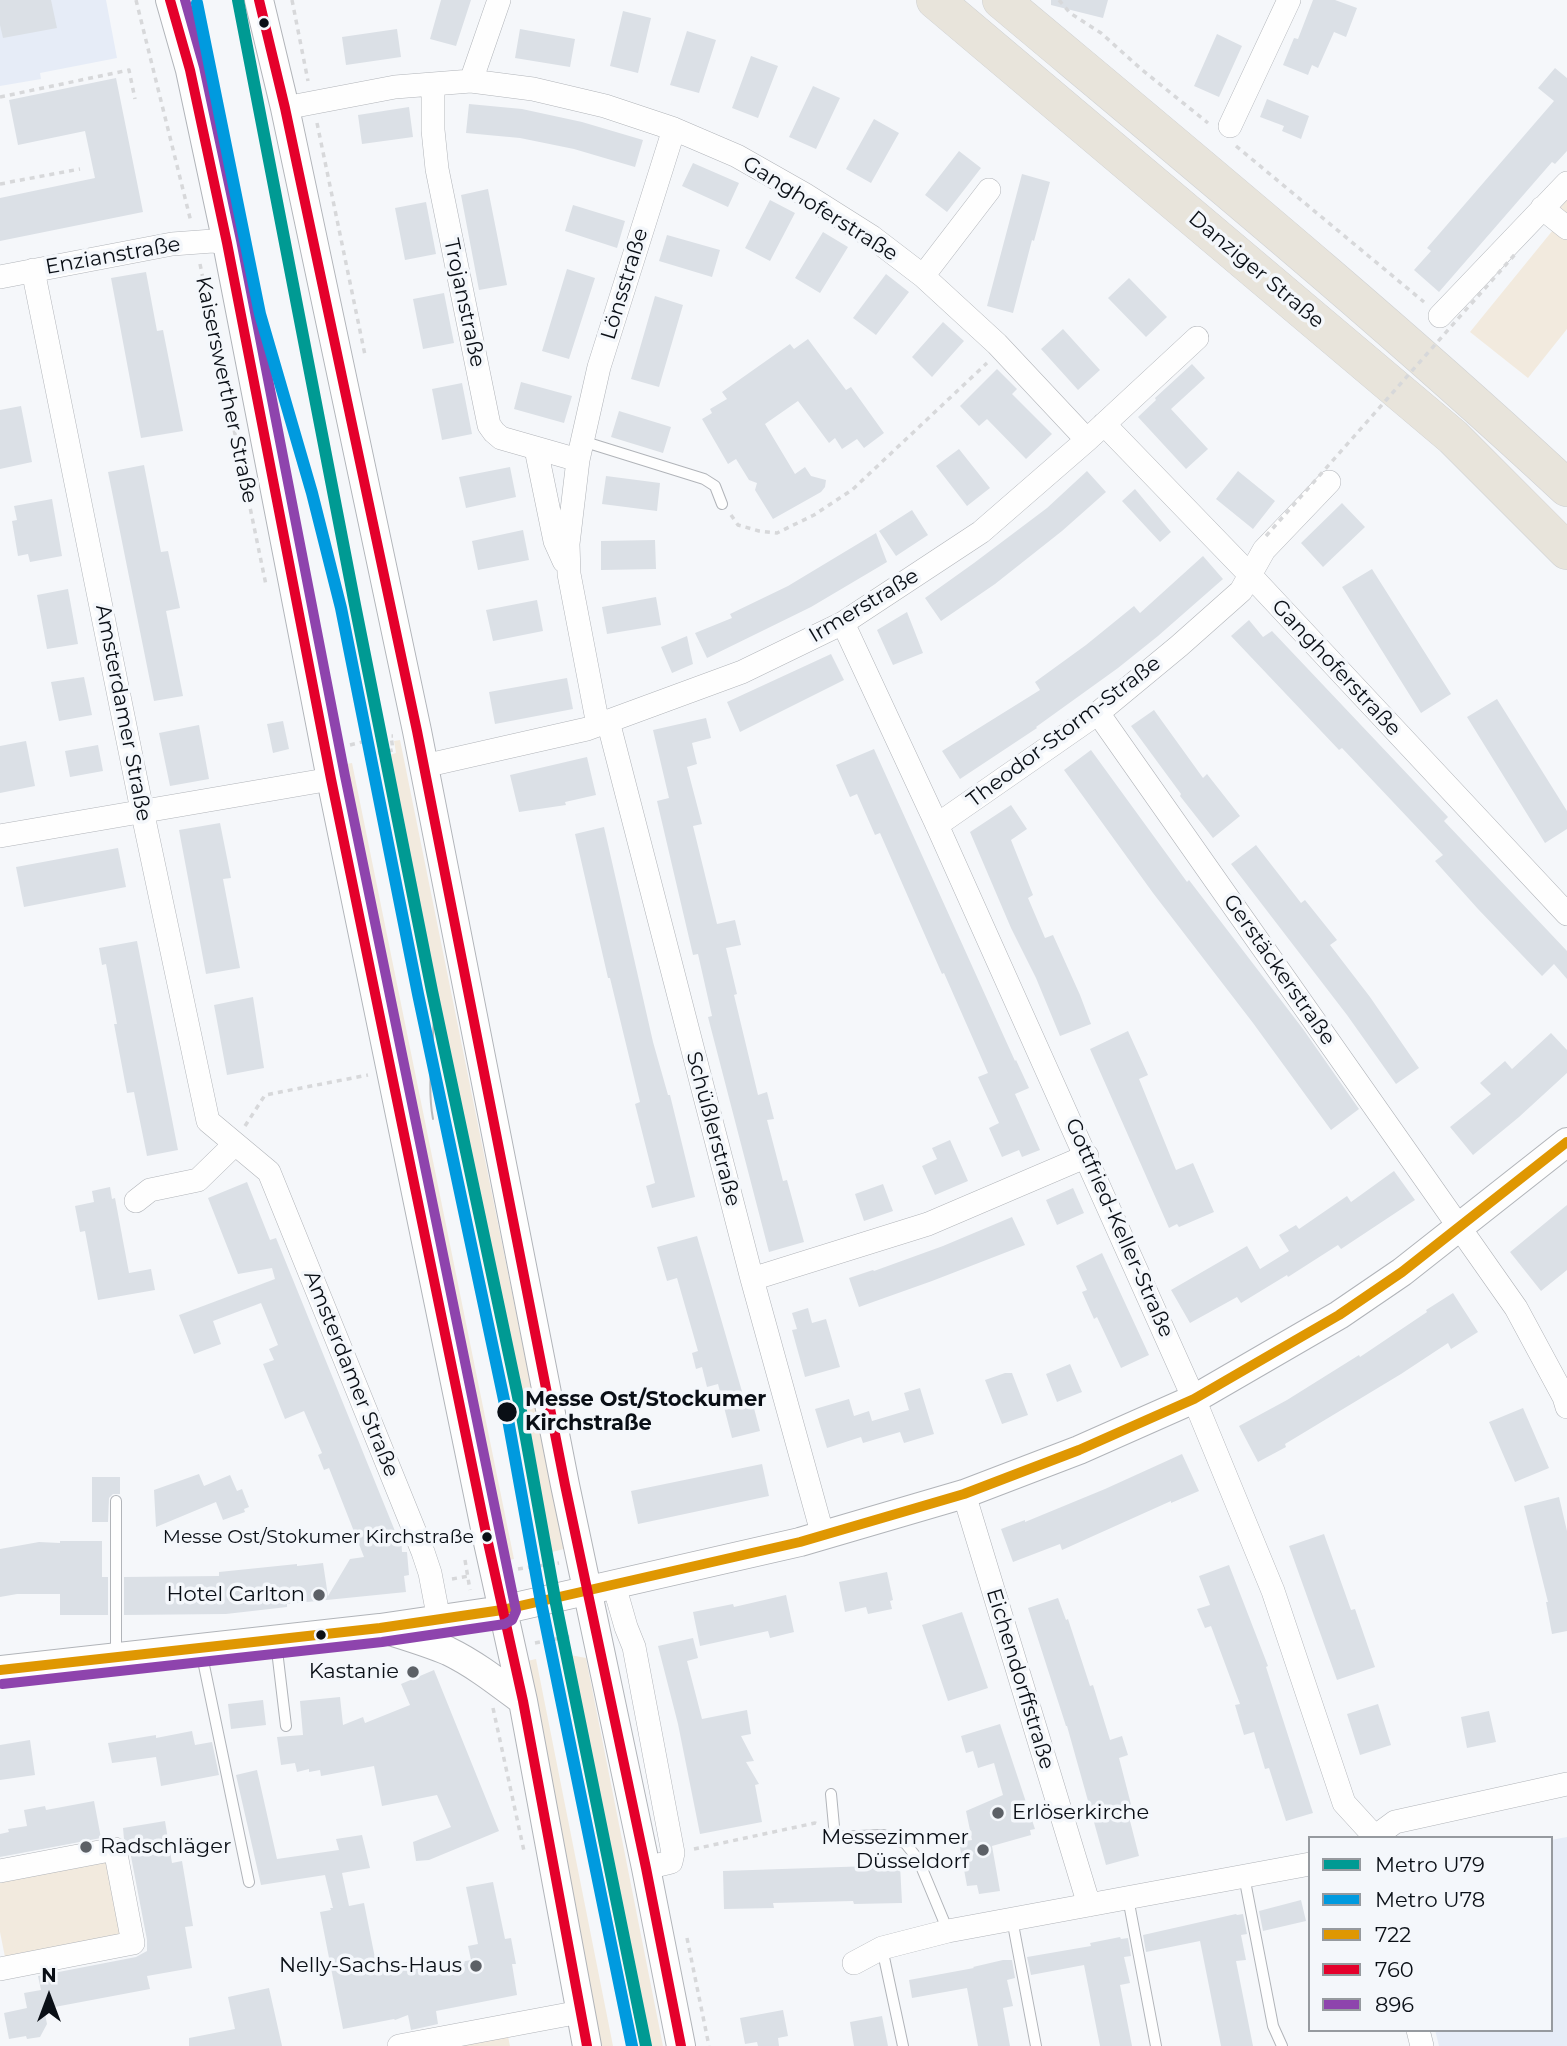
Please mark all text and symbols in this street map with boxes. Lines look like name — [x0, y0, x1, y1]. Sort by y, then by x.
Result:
unlabelled marker — [257, 16, 271, 30]
street label: Ganghoferstraße — [738, 151, 902, 267]
street label: Danziger Straße — [1183, 206, 1329, 334]
street label: Lönsstraße — [596, 225, 654, 343]
street label: Enzianstraße — [44, 232, 182, 280]
street label: Trojanstraße — [438, 236, 490, 370]
street label: Kaiserswerther Straße — [190, 274, 262, 506]
street label: Irmerstraße — [805, 563, 923, 649]
street label: Ganghoferstraße — [1266, 594, 1406, 742]
street label: Amsterdamer Straße — [90, 603, 156, 823]
street label: Theodor-Storm-Straße — [962, 651, 1166, 813]
street label: Gerstäckerstraße — [1218, 890, 1340, 1050]
street label: Schüßlerstraße — [680, 1049, 746, 1209]
street label: Gottfried-Keller-Straße — [1059, 1115, 1179, 1341]
street label: Amsterdamer Straße — [298, 1267, 404, 1481]
place label: Messe Ost/Stockumer Kirchstraße — [525, 1387, 766, 1437]
marker: Messe Ost/Stockumer Kirchstraße — [495, 1400, 519, 1424]
place label: Messe Ost/Stokumer Kirchstraße — [163, 1526, 474, 1548]
marker: Messe Ost/Stokumer Kirchstraße — [480, 1530, 494, 1544]
place label: Hotel Carlton — [166, 1582, 305, 1608]
street label: Eichendorffstraße — [980, 1585, 1060, 1773]
marker: Hotel Carlton — [311, 1587, 327, 1603]
unlabelled marker — [314, 1628, 328, 1642]
place label: Kastanie — [309, 1659, 399, 1685]
marker: Kastanie — [405, 1664, 421, 1680]
place label: Erlöserkirche — [1012, 1800, 1149, 1826]
marker: Erlöserkirche — [990, 1805, 1006, 1821]
place label: Messezimmer Düsseldorf — [821, 1825, 969, 1875]
place label: Radschläger — [100, 1834, 231, 1860]
legend — [1308, 1836, 1553, 2032]
marker: Radschläger — [78, 1839, 94, 1855]
marker: Messezimmer Düsseldorf — [975, 1842, 991, 1858]
text: Metro U79 — [1375, 1852, 1485, 1877]
text: Metro U78 — [1375, 1887, 1485, 1912]
text: 722 — [1375, 1922, 1411, 1947]
place label: Nelly-Sachs-Haus — [279, 1953, 462, 1979]
text: 760 — [1375, 1957, 1414, 1982]
marker: Nelly-Sachs-Haus — [468, 1958, 484, 1974]
north arrow — [14, 1962, 84, 2032]
text: N — [41, 1964, 57, 1987]
text: 896 — [1375, 1992, 1414, 2017]

